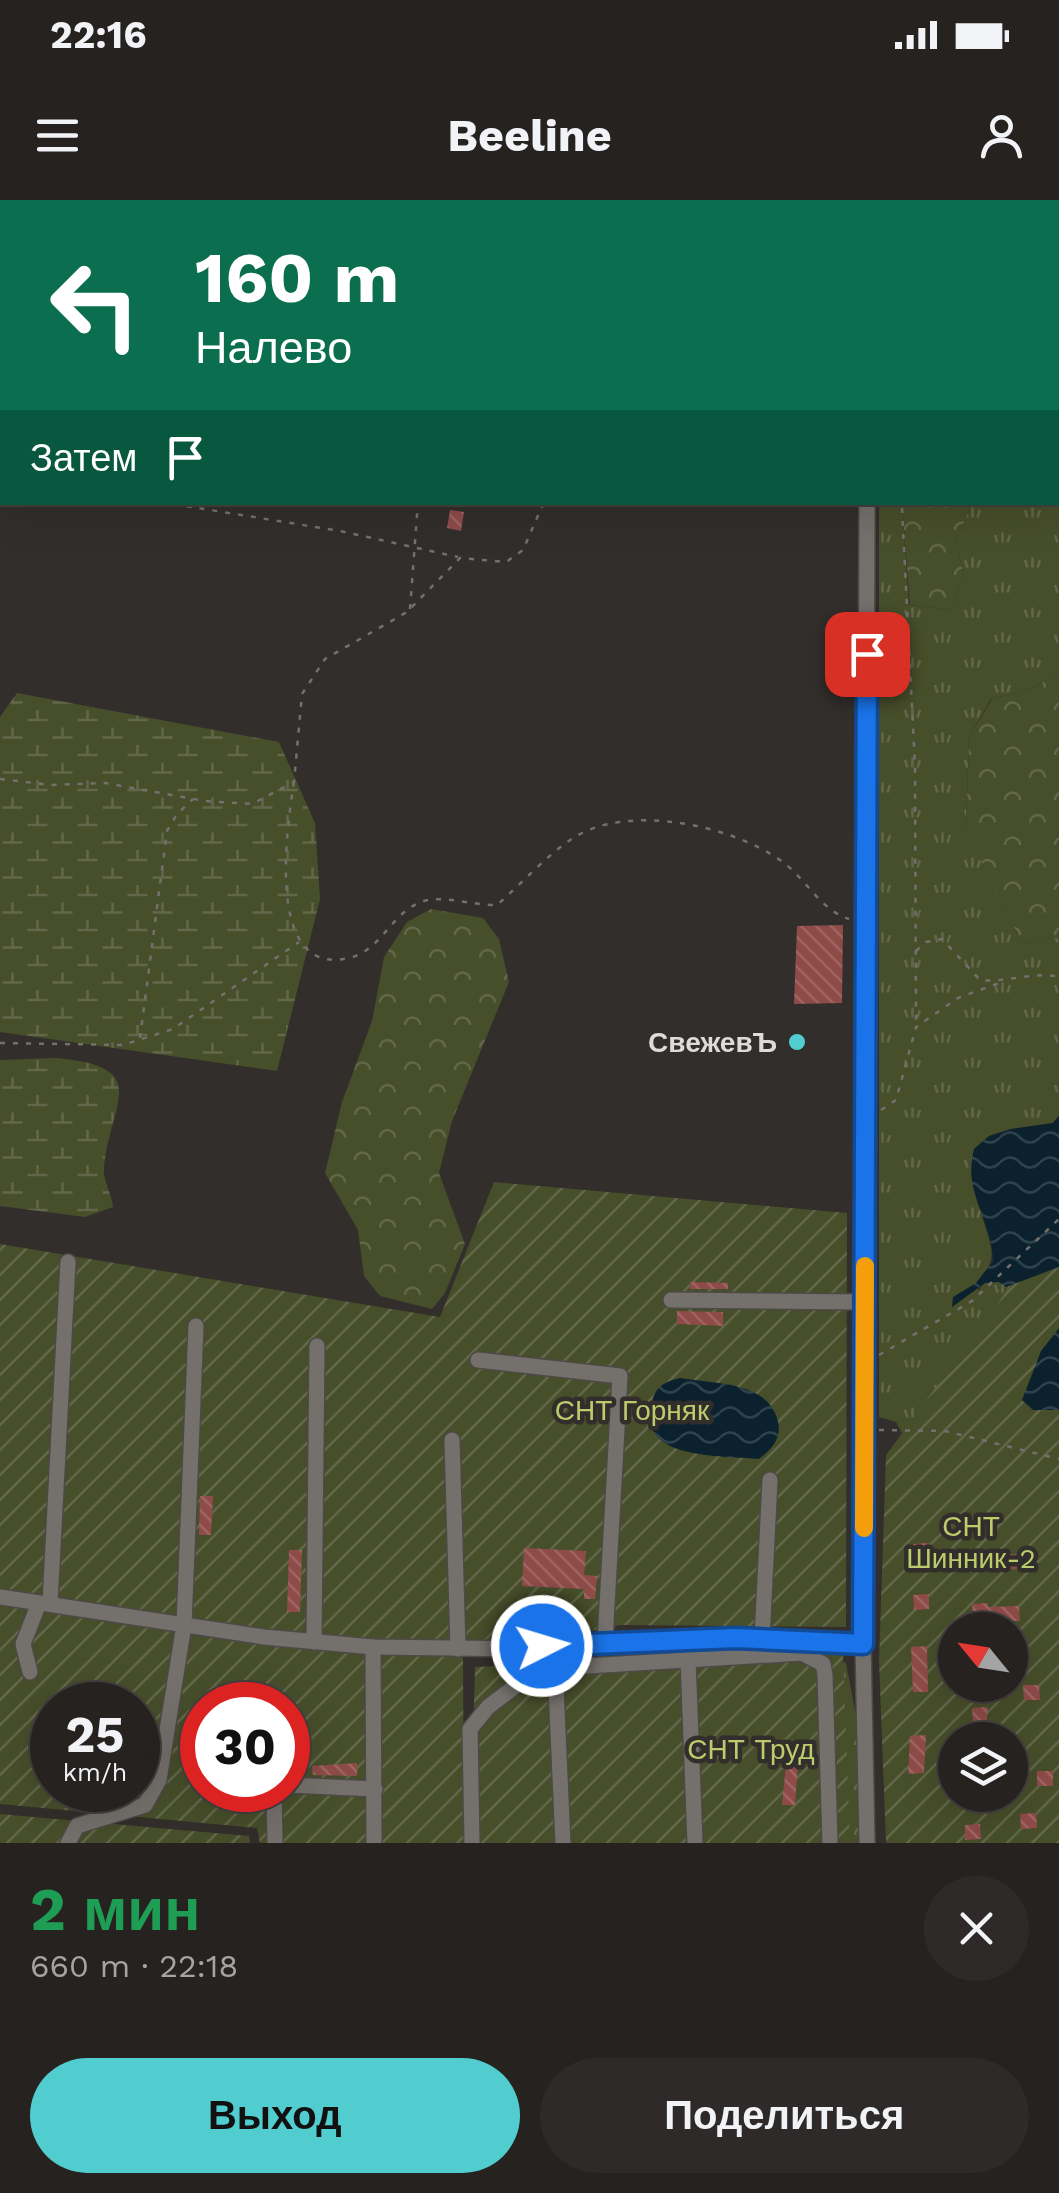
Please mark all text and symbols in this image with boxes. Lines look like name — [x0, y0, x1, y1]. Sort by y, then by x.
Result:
text: 22:16 — [50, 13, 147, 57]
icon: menu — [30, 108, 85, 163]
icon: person — [974, 108, 1029, 163]
text: Beeline — [447, 109, 612, 162]
text: 160 m — [195, 237, 399, 319]
icon: left — [30, 240, 160, 370]
text: Налево — [195, 321, 352, 374]
icon: arrive — [158, 430, 213, 485]
text: Затем — [30, 436, 138, 480]
pin — [825, 612, 910, 697]
icon: arrive — [840, 627, 895, 682]
place label: СвежевЪ — [648, 1026, 777, 1059]
marker: СвежевЪ — [786, 1031, 808, 1053]
park label: СНТ Горняк — [555, 1394, 710, 1427]
park label: СНТ Шинник-2 — [906, 1510, 1036, 1575]
position arrow — [490, 1594, 594, 1698]
north arrow — [938, 1612, 1028, 1702]
map controls — [938, 1612, 1028, 1812]
speed limit sign: 30 — [180, 1682, 310, 1812]
text: 25 — [66, 1705, 124, 1764]
button: layers — [938, 1722, 1028, 1812]
park label: СНТ Труд — [687, 1733, 815, 1766]
text: km/h — [63, 1758, 127, 1787]
text: 2 мин — [30, 1874, 200, 1945]
button: close — [924, 1876, 1029, 1981]
text: 660 m · 22:18 — [30, 1947, 238, 1985]
button: Выход — [30, 2058, 520, 2173]
button: Поделиться — [540, 2058, 1029, 2173]

